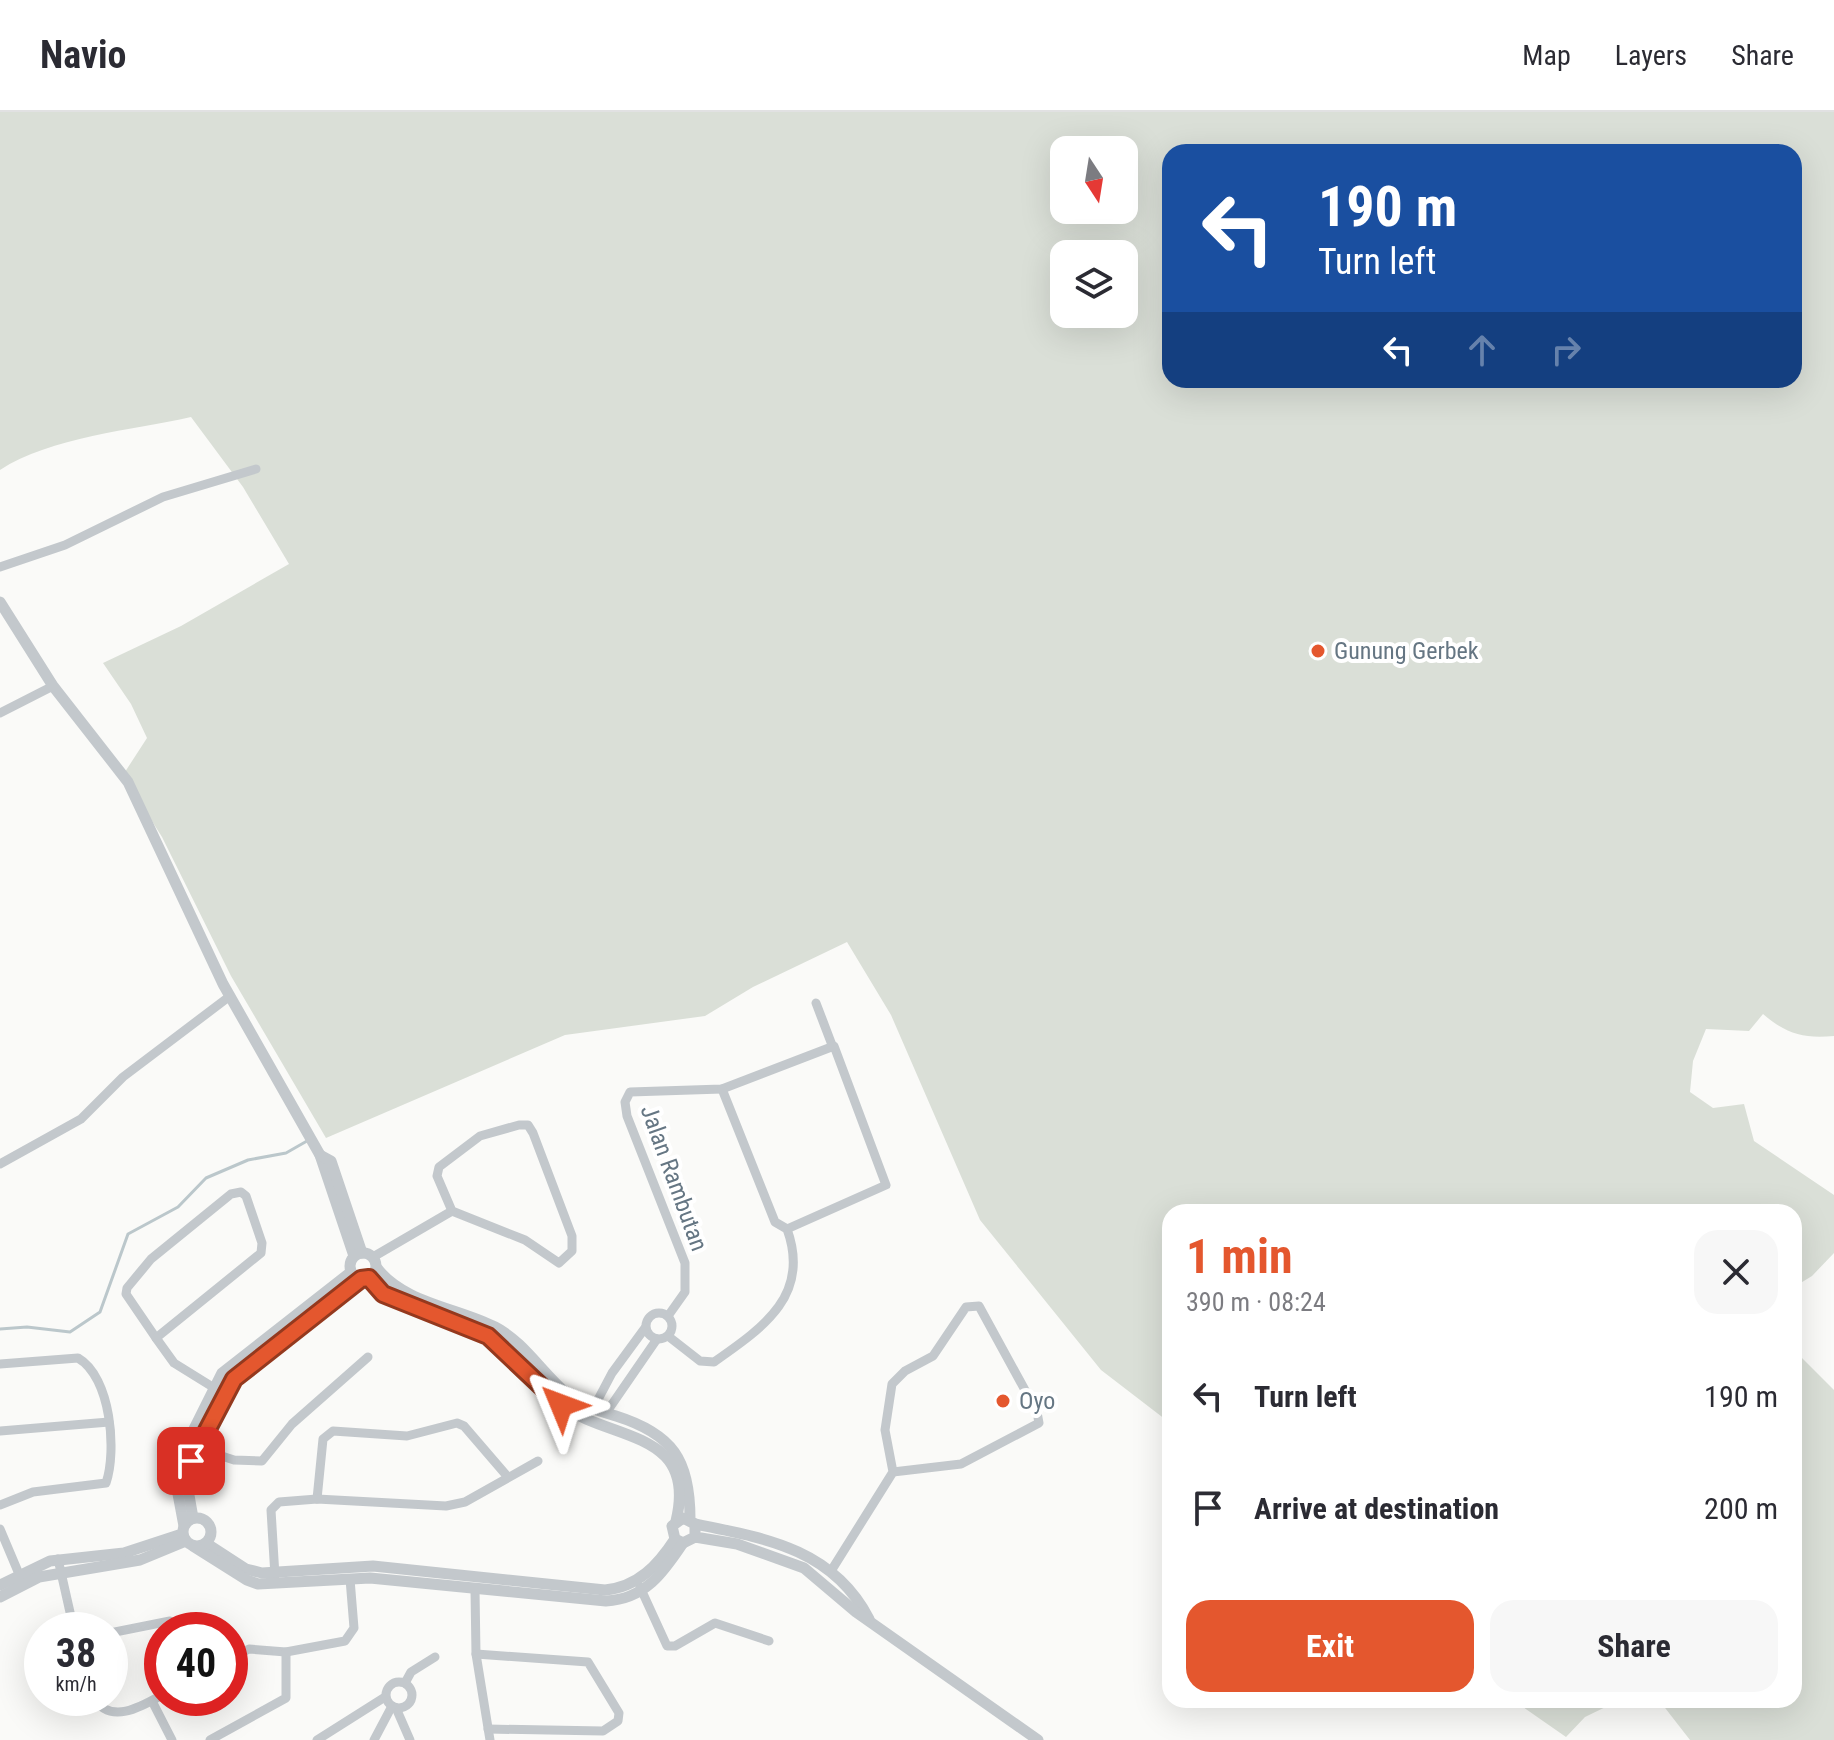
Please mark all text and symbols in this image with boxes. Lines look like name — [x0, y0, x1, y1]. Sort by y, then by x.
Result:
text: Navio — [40, 33, 126, 77]
text: Map — [1522, 39, 1571, 72]
text: Layers — [1615, 39, 1687, 72]
text: Share — [1731, 39, 1794, 72]
north arrow — [1050, 136, 1138, 224]
map controls — [1050, 136, 1138, 328]
text: 190 m — [1318, 174, 1457, 240]
icon: left — [1186, 176, 1290, 280]
button: layers — [1050, 240, 1138, 328]
text: Turn left — [1318, 241, 1436, 283]
icon: left — [1376, 328, 1420, 372]
icon: ahead — [1460, 328, 1504, 372]
icon: right — [1544, 328, 1588, 372]
place label: Gunung Gerbek — [1334, 637, 1479, 665]
marker: Gunung Gerbek — [1309, 642, 1327, 660]
street label: Jalan Rambutan — [635, 1101, 713, 1255]
text: 1 min — [1186, 1228, 1293, 1285]
button: close — [1694, 1230, 1778, 1314]
text: 390 m · 08:24 — [1186, 1287, 1326, 1317]
position arrow — [519, 1363, 603, 1447]
icon: left — [1186, 1374, 1230, 1418]
text: Turn left — [1254, 1379, 1357, 1414]
text: 190 m — [1704, 1379, 1778, 1414]
place label: Oyo — [1019, 1387, 1055, 1415]
marker: Oyo — [994, 1392, 1012, 1410]
pin — [157, 1427, 225, 1495]
icon: arrive — [169, 1439, 213, 1483]
icon: arrive — [1186, 1486, 1230, 1530]
text: Arrive at destination — [1254, 1491, 1499, 1526]
text: 200 m — [1704, 1491, 1778, 1526]
button: Exit — [1186, 1600, 1474, 1692]
button: Share — [1490, 1600, 1778, 1692]
speed limit sign: 40 — [144, 1612, 248, 1716]
text: 38 — [56, 1630, 96, 1677]
text: km/h — [55, 1672, 97, 1696]

